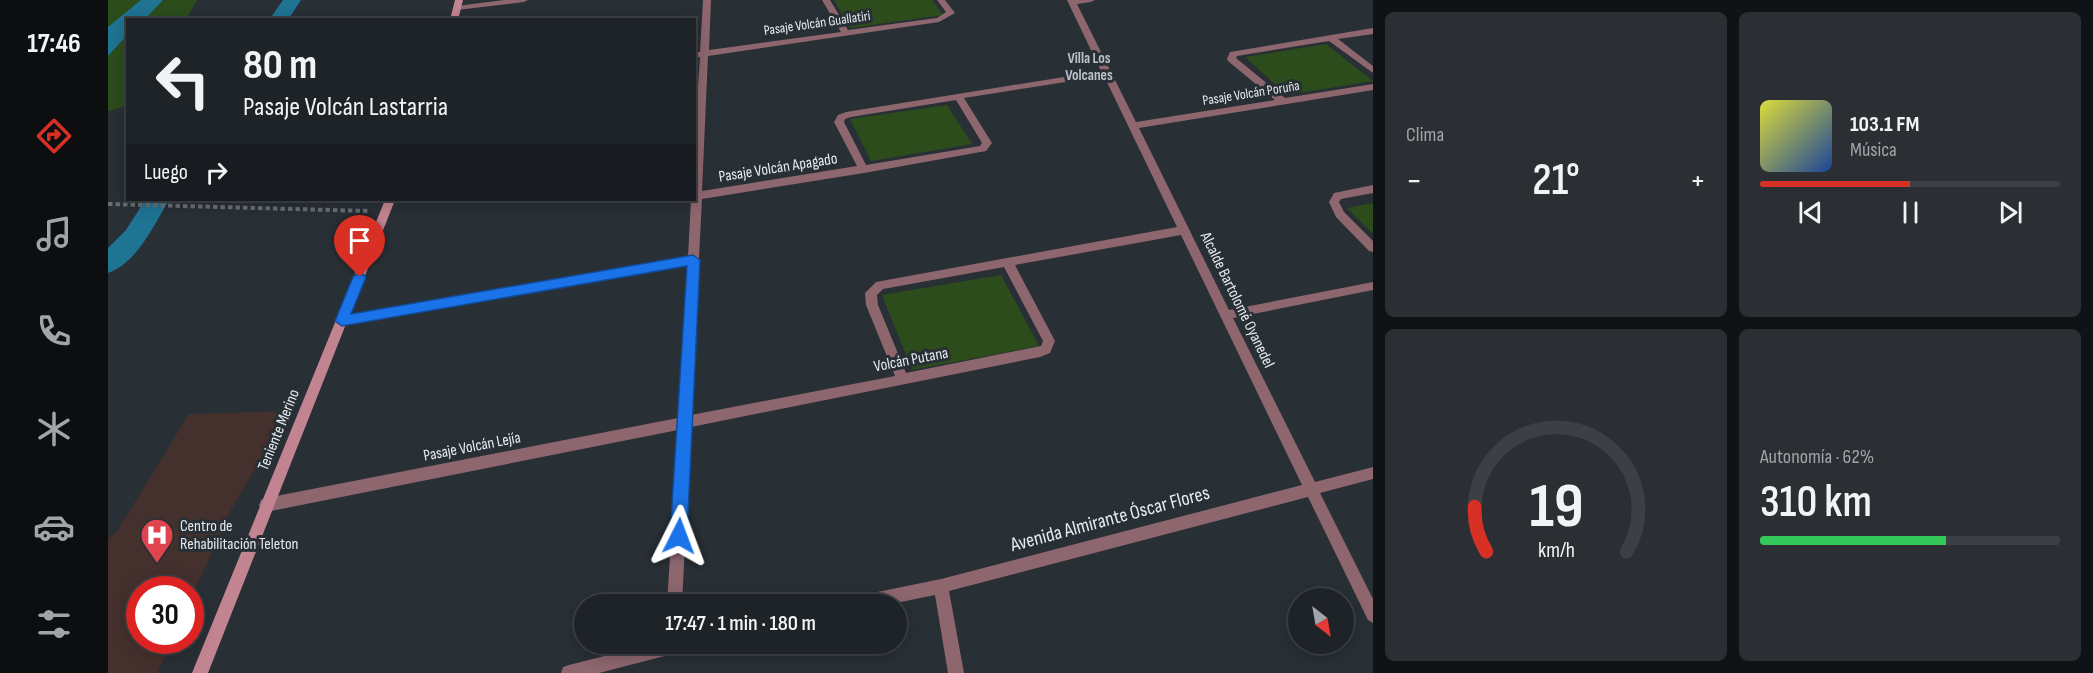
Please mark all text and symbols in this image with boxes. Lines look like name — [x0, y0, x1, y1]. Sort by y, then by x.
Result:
street label: Pasaje Volcán Guallatiri — [763, 7, 871, 39]
text: 17:46 — [27, 28, 81, 60]
text: 80 m — [243, 40, 317, 91]
icon: left — [144, 42, 222, 120]
district label: Villa Los Volcanes — [1065, 49, 1113, 85]
street label: Pasaje Volcán Poruña — [1201, 77, 1301, 109]
text: Pasaje Volcán Lastarria — [243, 91, 448, 123]
text: 103.1 FM — [1850, 111, 1919, 138]
icon: directions — [33, 115, 75, 157]
text: Clima — [1406, 123, 1444, 147]
text: Música — [1850, 138, 1897, 162]
street label: Pasaje Volcán Apagado — [717, 149, 839, 187]
text: 21° — [1532, 153, 1580, 208]
icon: right — [200, 156, 233, 189]
text: Luego — [144, 159, 188, 186]
text: − — [1406, 161, 1422, 201]
text: + — [1690, 161, 1706, 201]
icon: previous — [1794, 196, 1827, 229]
icon: pause — [1894, 196, 1927, 229]
icon: next — [1994, 196, 2027, 229]
icon: music — [33, 213, 75, 255]
pin — [334, 215, 385, 277]
icon: arrive — [343, 224, 376, 257]
street label: Alcalde Bartolomé Oyanedel — [1195, 228, 1278, 371]
icon: phone — [33, 310, 75, 352]
street label: Volcán Putana — [872, 343, 950, 377]
street label: Teniente Merino — [254, 387, 304, 473]
icon: climate — [33, 408, 75, 450]
street label: Pasaje Volcán Lejía — [422, 428, 522, 466]
text: Autonomía · 62% — [1760, 445, 1874, 469]
text: 19 — [1529, 470, 1583, 545]
text: 310 km — [1760, 475, 1872, 530]
street label: Avenida Almirante Óscar Flores — [1007, 481, 1212, 557]
position arrow — [647, 504, 711, 568]
icon: car — [33, 506, 75, 548]
hospital icon: Centro de Rehabilitación Teleton — [139, 517, 175, 564]
place label: Centro de Rehabilitación Teleton — [180, 517, 298, 554]
text: km/h — [1537, 538, 1575, 563]
speed limit sign: 30 — [126, 576, 204, 654]
north arrow — [1288, 588, 1354, 654]
map controls — [1288, 588, 1354, 654]
icon: filters — [33, 603, 75, 645]
text: 17:47 · 1 min · 180 m — [665, 610, 816, 637]

